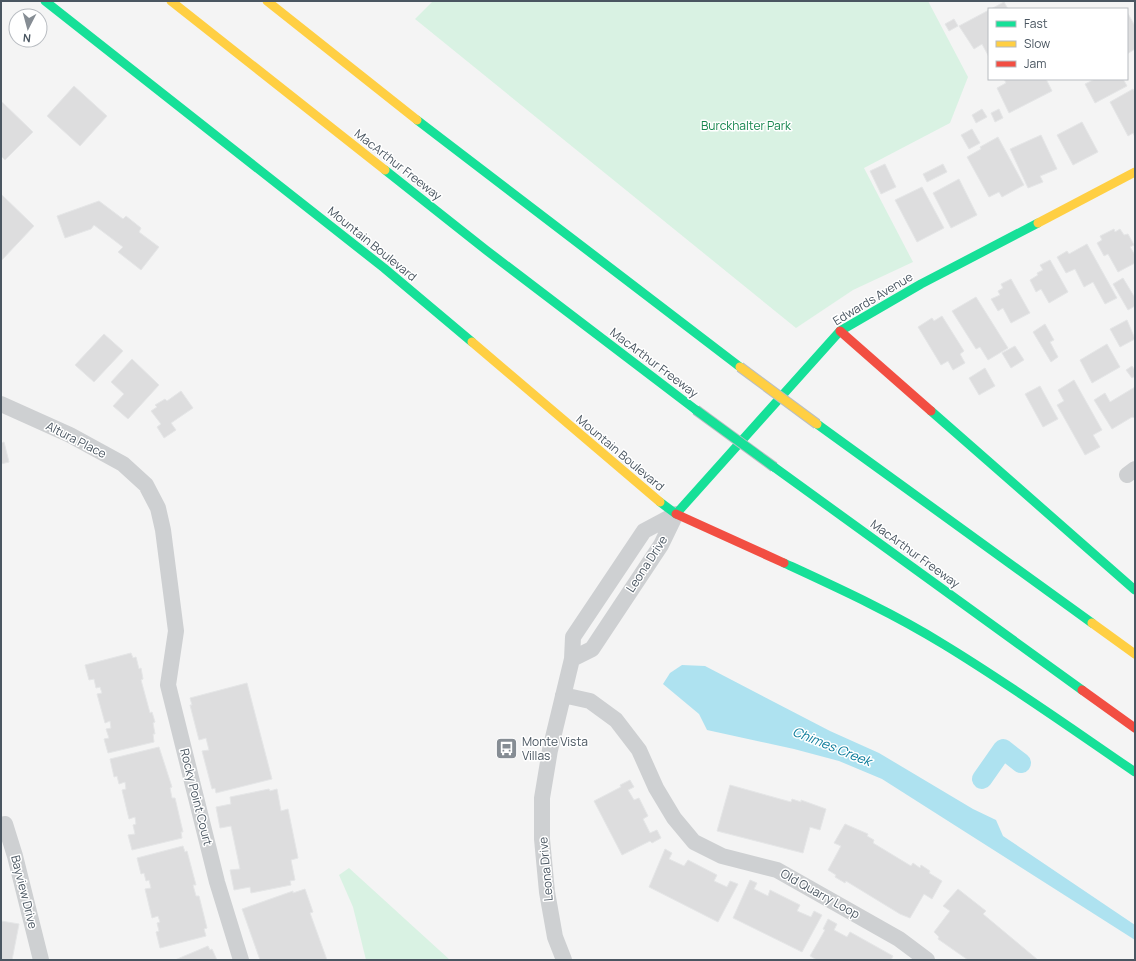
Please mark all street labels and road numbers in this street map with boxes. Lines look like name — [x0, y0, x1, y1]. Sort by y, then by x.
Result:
street label: MacArthur Freeway — [351, 125, 446, 205]
street label: Mountain Boulevard — [324, 202, 420, 285]
street label: Edwards Avenue — [830, 268, 916, 329]
street label: MacArthur Freeway — [607, 324, 703, 402]
street label: Mountain Boulevard — [573, 411, 668, 495]
street label: Altura Place — [43, 417, 109, 462]
street label: MacArthur Freeway — [867, 515, 964, 592]
street label: Leona Drive — [622, 532, 671, 595]
street label: Rocky Point Court — [176, 747, 217, 847]
street label: Leona Drive — [534, 836, 557, 902]
street label: Bayview Drive — [7, 853, 42, 930]
street label: Old Quarry Loop — [778, 865, 863, 922]

